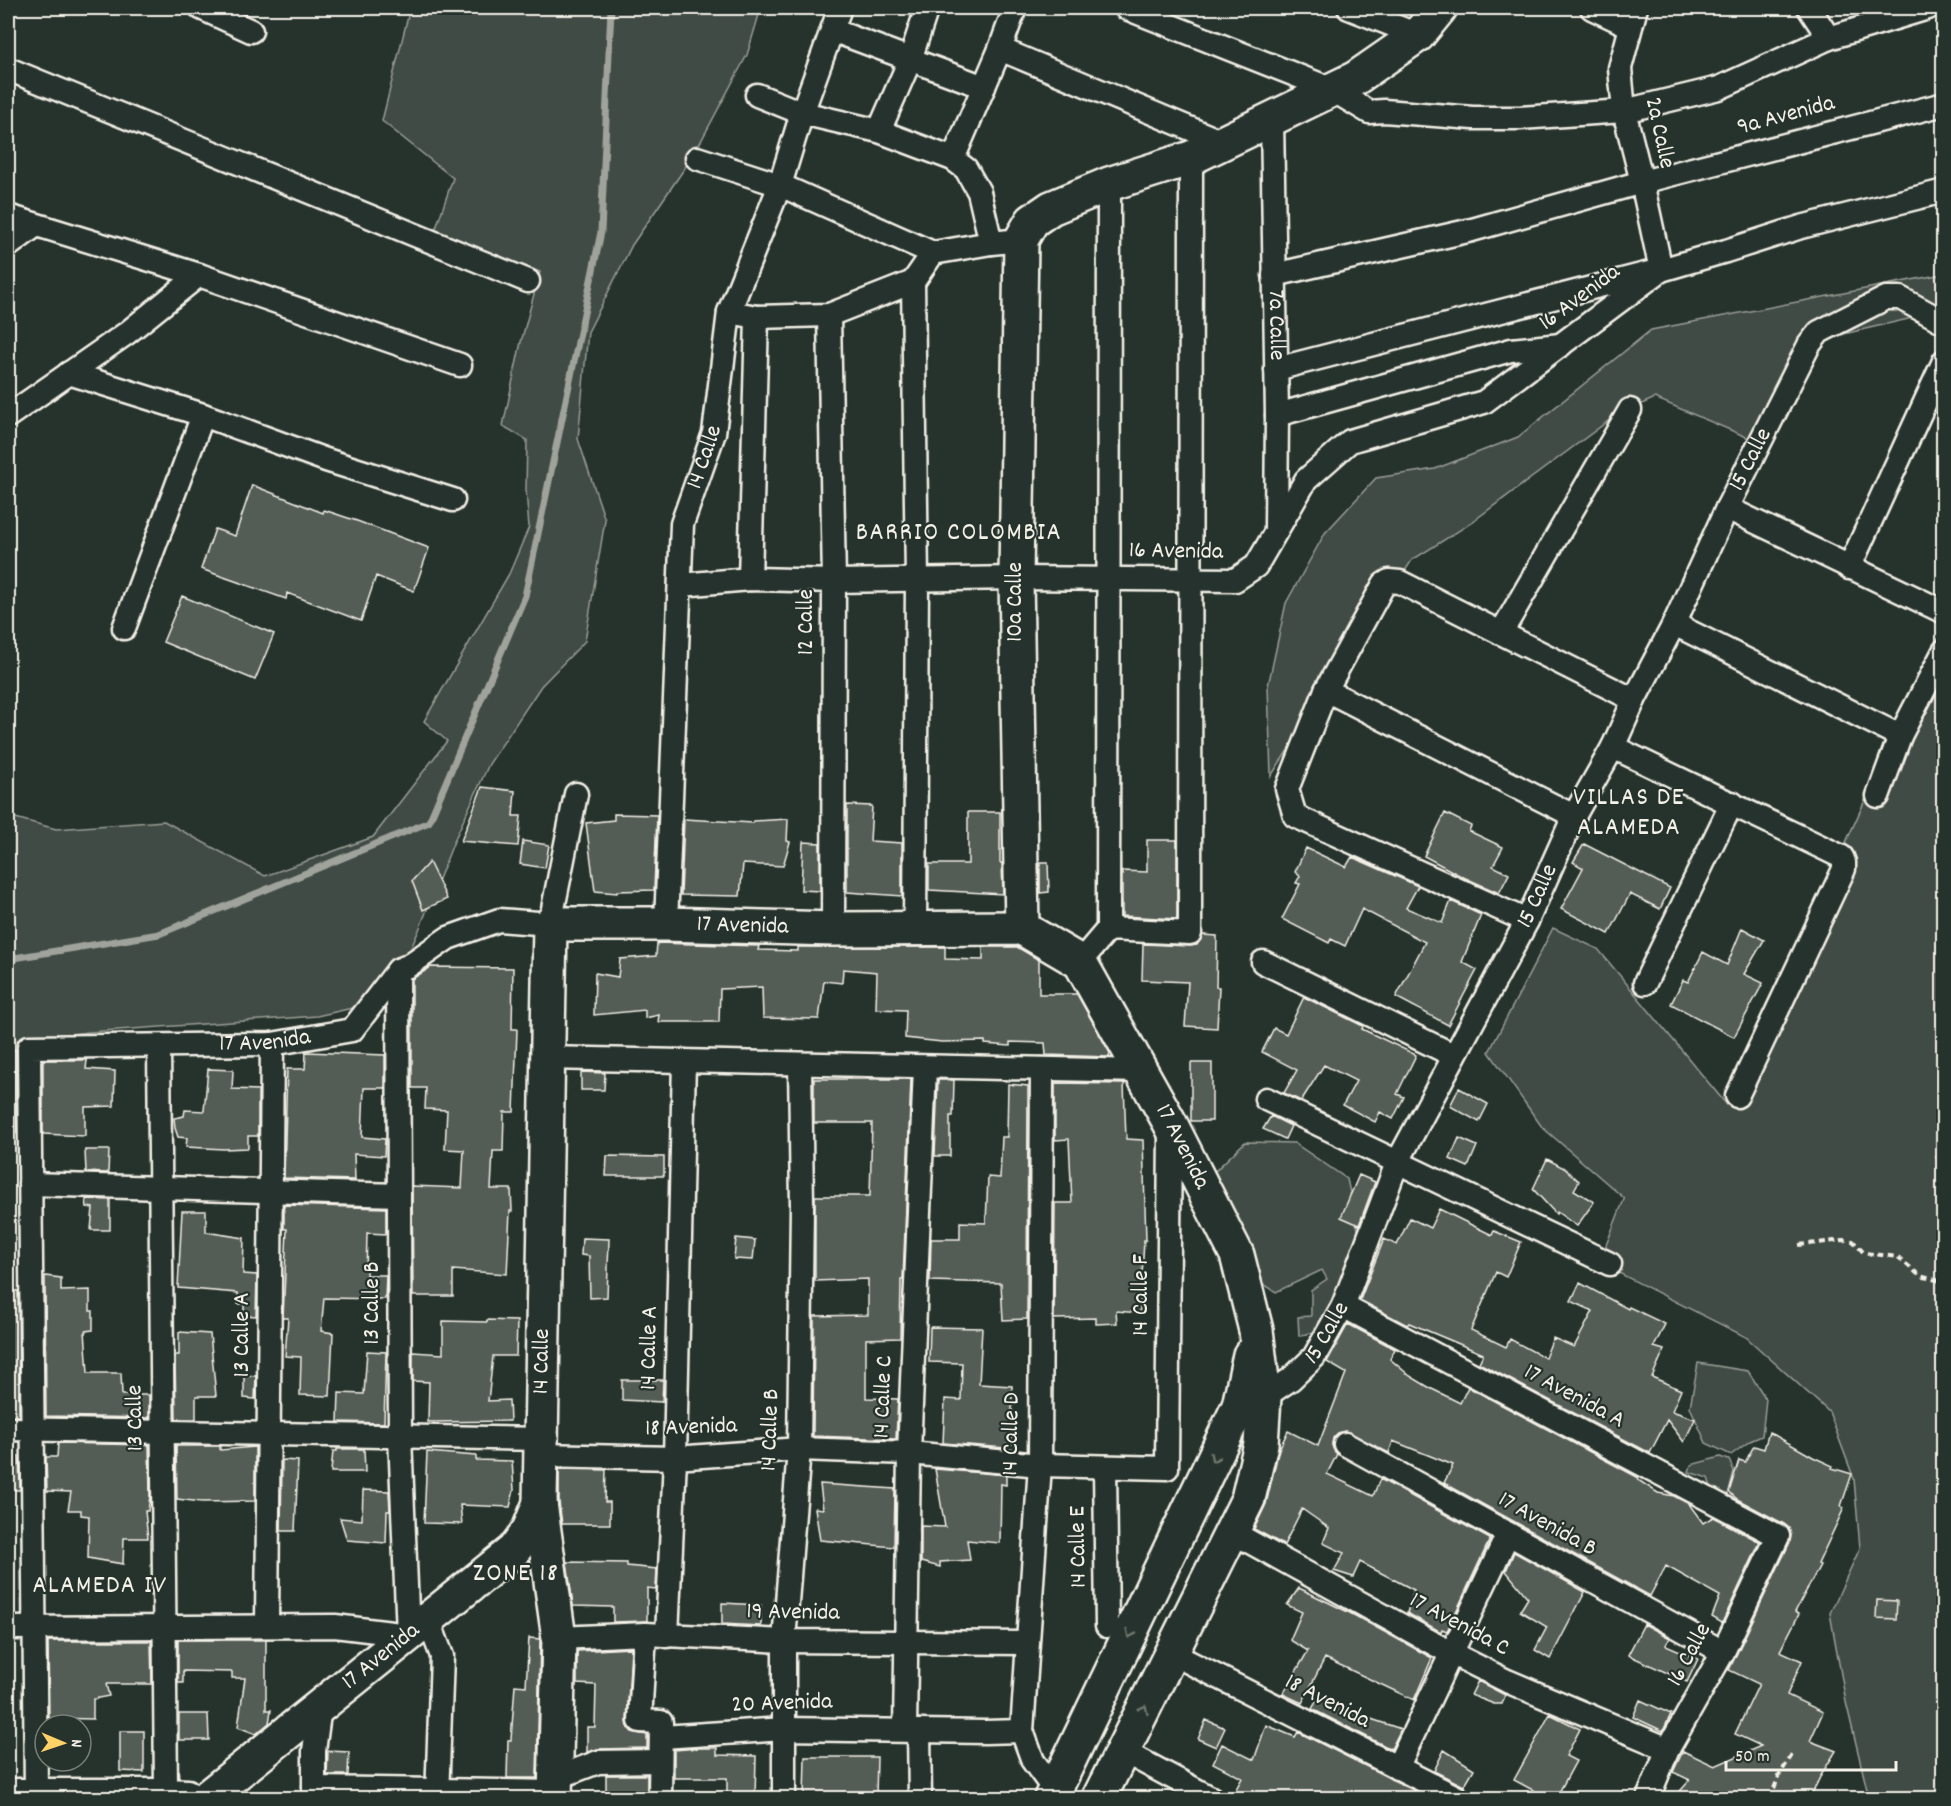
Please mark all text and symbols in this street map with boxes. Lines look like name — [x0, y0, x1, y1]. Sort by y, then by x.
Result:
street label: 9a Avenida — [1734, 87, 1839, 145]
street label: 2a Calle — [1635, 94, 1683, 172]
street label: 16 Avenida — [1532, 256, 1628, 340]
street label: 7a Calle — [1258, 289, 1293, 361]
street label: 15 Calle — [1721, 422, 1781, 497]
street label: 14 Calle — [678, 424, 732, 494]
district label: BARRIO COLOMBIA — [856, 515, 1062, 552]
street label: 16 Avenida — [1129, 534, 1224, 570]
street label: 10a Calle — [999, 562, 1033, 642]
street label: 12 Calle — [790, 589, 824, 655]
district label: VILLAS DE ALAMEDA — [1573, 780, 1685, 847]
street label: 15 Calle — [1509, 859, 1567, 935]
street label: 17 Avenida — [696, 908, 790, 945]
street label: 17 Avenida — [219, 1020, 314, 1062]
street label: 17 Avenida — [1146, 1098, 1218, 1196]
street label: 14 Calle F — [1125, 1254, 1159, 1336]
street label: 13 Calle B — [356, 1261, 390, 1345]
street label: 13 Calle A — [226, 1292, 260, 1378]
street label: 15 Calle — [1298, 1296, 1359, 1374]
street label: 14 Calle A — [632, 1305, 668, 1391]
street label: 14 Calle — [525, 1328, 560, 1395]
street label: 14 Calle C — [866, 1355, 902, 1439]
street label: 17 Avenida A — [1517, 1356, 1631, 1438]
street label: 13 Calle — [118, 1384, 154, 1452]
street label: 14 Calle B — [753, 1388, 789, 1472]
street label: 14 Calle D — [994, 1392, 1030, 1476]
street label: 18 Avenida — [644, 1409, 738, 1447]
one-way arrow — [1209, 1452, 1221, 1463]
street label: 17 Avenida B — [1491, 1484, 1603, 1566]
street label: 14 Calle E — [1061, 1506, 1097, 1588]
district label: ZONE 18 — [473, 1555, 559, 1594]
district label: ALAMEDA IV — [32, 1568, 168, 1605]
street label: 17 Avenida C — [1403, 1584, 1515, 1666]
street label: 19 Avenida — [746, 1595, 841, 1631]
street label: 17 Avenida — [335, 1614, 428, 1699]
street label: 16 Calle — [1659, 1617, 1721, 1693]
one-way arrow — [1125, 1628, 1137, 1639]
street label: 18 Avenida — [1278, 1666, 1376, 1738]
street label: 20 Avenida — [731, 1685, 834, 1723]
one-way arrow — [1136, 1704, 1148, 1715]
north arrow — [33, 1713, 93, 1773]
scale bar — [1726, 1734, 1896, 1772]
text: N — [64, 1739, 87, 1748]
text: 50 m — [1735, 1745, 1770, 1770]

